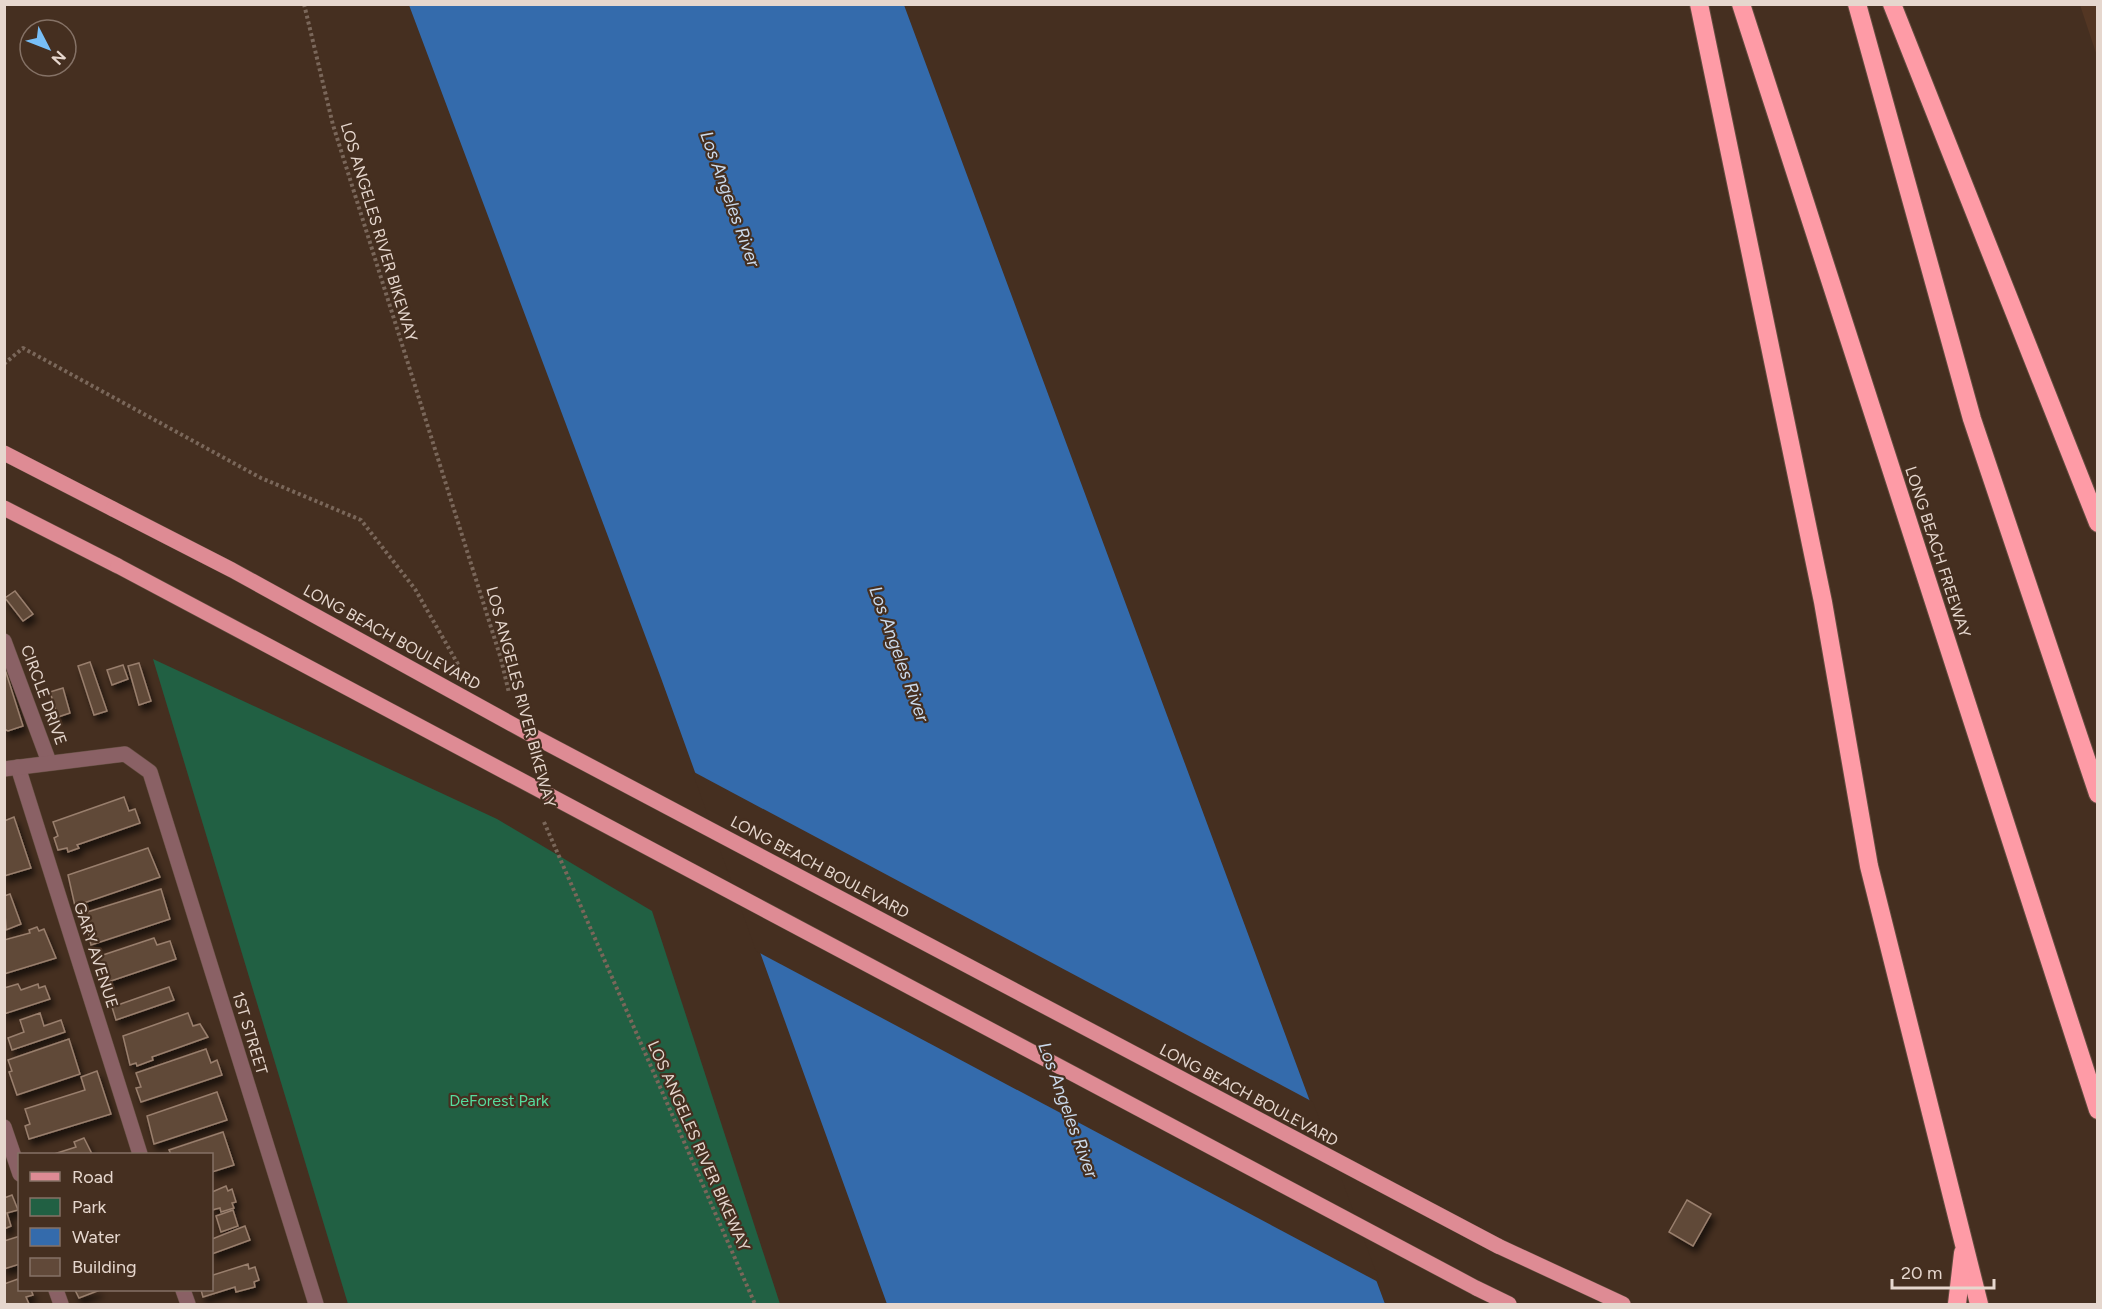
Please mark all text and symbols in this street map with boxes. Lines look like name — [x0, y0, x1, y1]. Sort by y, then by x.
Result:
north arrow — [18, 18, 78, 78]
text: N — [48, 47, 70, 69]
street label: LOS ANGELES RIVER BIKEWAY — [337, 120, 422, 344]
water label: Los Angeles River — [695, 128, 765, 271]
street label: LONG BEACH FREEWAY — [1901, 464, 1975, 640]
street label: LONG BEACH BOULEVARD — [300, 580, 484, 694]
water label: Los Angeles River — [864, 583, 934, 726]
street label: LOS ANGELES RIVER BIKEWAY — [482, 584, 560, 810]
street label: CIRCLE DRIVE — [17, 642, 71, 748]
street label: LONG BEACH BOULEVARD — [727, 812, 913, 922]
street label: GARY AVENUE — [70, 900, 122, 1010]
street label: 1ST STREET — [228, 989, 272, 1077]
street label: LOS ANGELES RIVER BIKEWAY — [644, 1038, 754, 1254]
water label: Los Angeles River — [1033, 1039, 1103, 1182]
street label: LONG BEACH BOULEVARD — [1156, 1040, 1342, 1150]
park label: DeForest Park — [449, 1091, 549, 1110]
legend — [18, 1153, 213, 1291]
text: Road — [72, 1166, 113, 1188]
text: Park — [72, 1196, 107, 1218]
text: Water — [72, 1226, 120, 1248]
scale bar — [1892, 1252, 1994, 1290]
text: Building — [72, 1256, 137, 1278]
text: 20 m — [1901, 1262, 1942, 1284]

